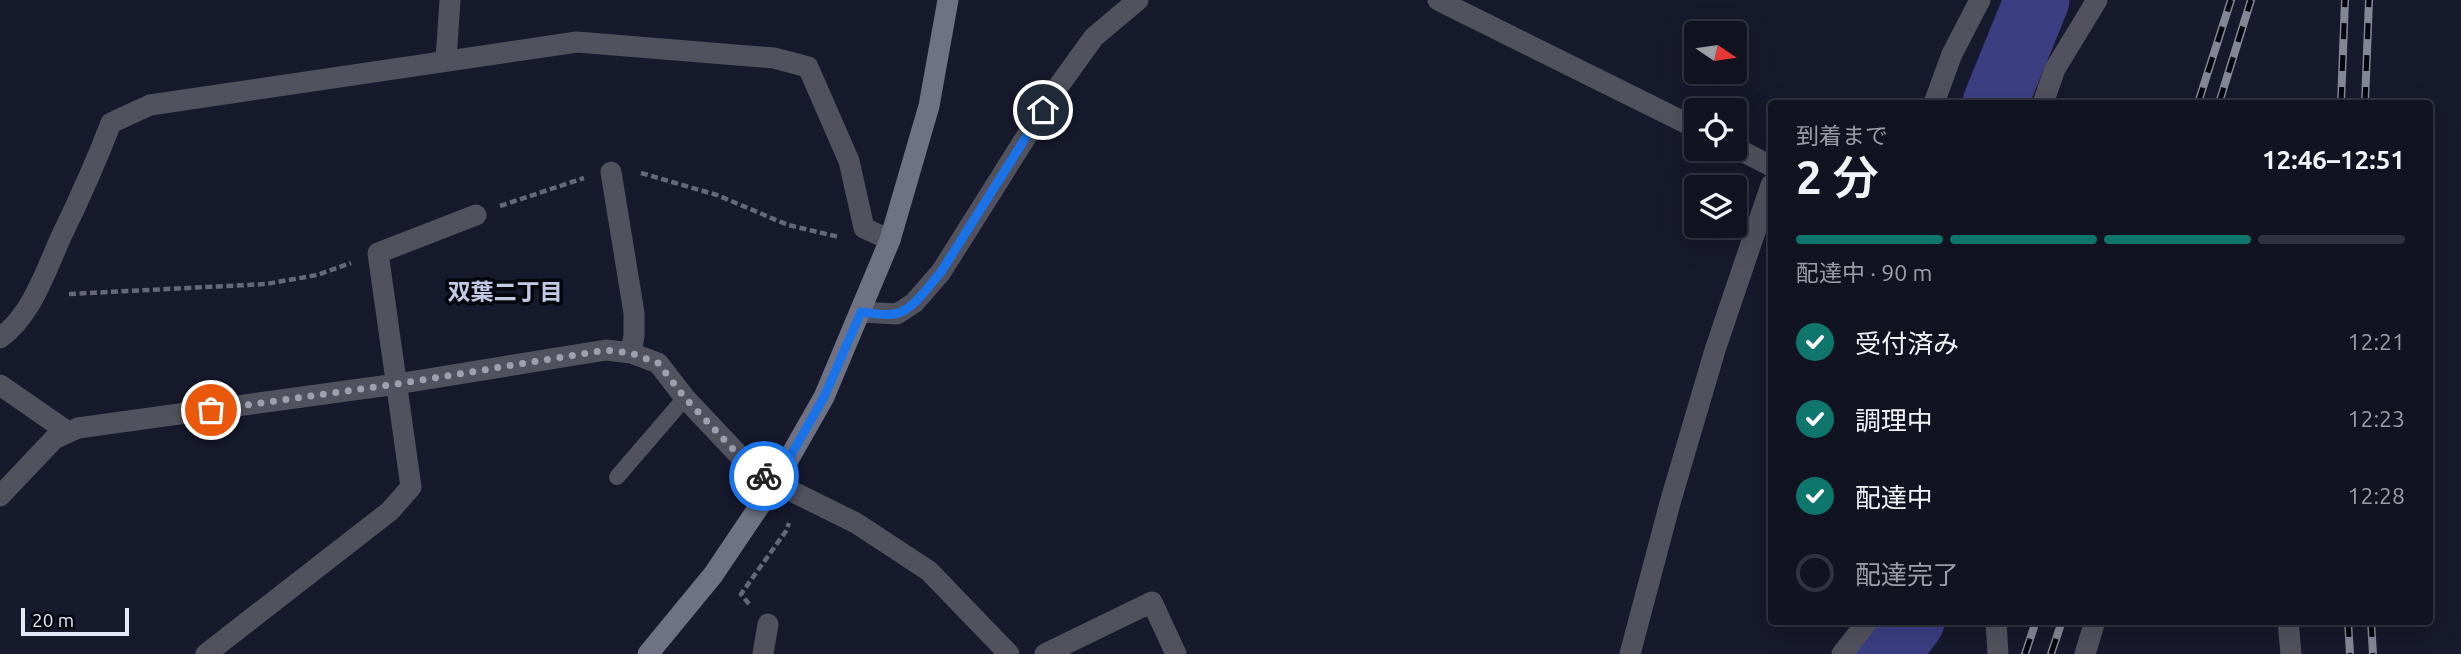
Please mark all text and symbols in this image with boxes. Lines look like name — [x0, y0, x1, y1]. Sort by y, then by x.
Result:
north arrow — [1684, 21, 1746, 84]
map controls — [1684, 21, 1747, 238]
pin — [1013, 80, 1073, 140]
icon: home — [1024, 91, 1062, 129]
button: locate — [1684, 98, 1747, 161]
text: 到着まで — [1796, 123, 1888, 148]
text: 12:46–12:51 — [2262, 145, 2405, 174]
text: 2 分 — [1796, 151, 1879, 203]
button: layers — [1684, 175, 1747, 238]
text: 配達中 · 90 m — [1796, 260, 1932, 285]
district label: 双葉二丁目 — [448, 279, 563, 304]
icon: check — [1796, 323, 1834, 361]
text: 受付済み — [1855, 329, 1959, 358]
text: 12:21 — [2347, 329, 2405, 354]
pin — [181, 380, 241, 440]
icon: bag — [192, 391, 230, 429]
icon: check — [1796, 400, 1834, 438]
text: 調理中 — [1855, 406, 1933, 435]
text: 12:23 — [2347, 406, 2405, 431]
courier — [729, 441, 799, 511]
icon: bike — [745, 457, 783, 495]
icon: check — [1796, 477, 1834, 515]
text: 配達中 — [1855, 483, 1933, 512]
text: 12:28 — [2347, 483, 2405, 508]
text: 配達完了 — [1855, 560, 1959, 589]
scale bar — [21, 605, 130, 637]
text: 20 m — [32, 609, 74, 631]

